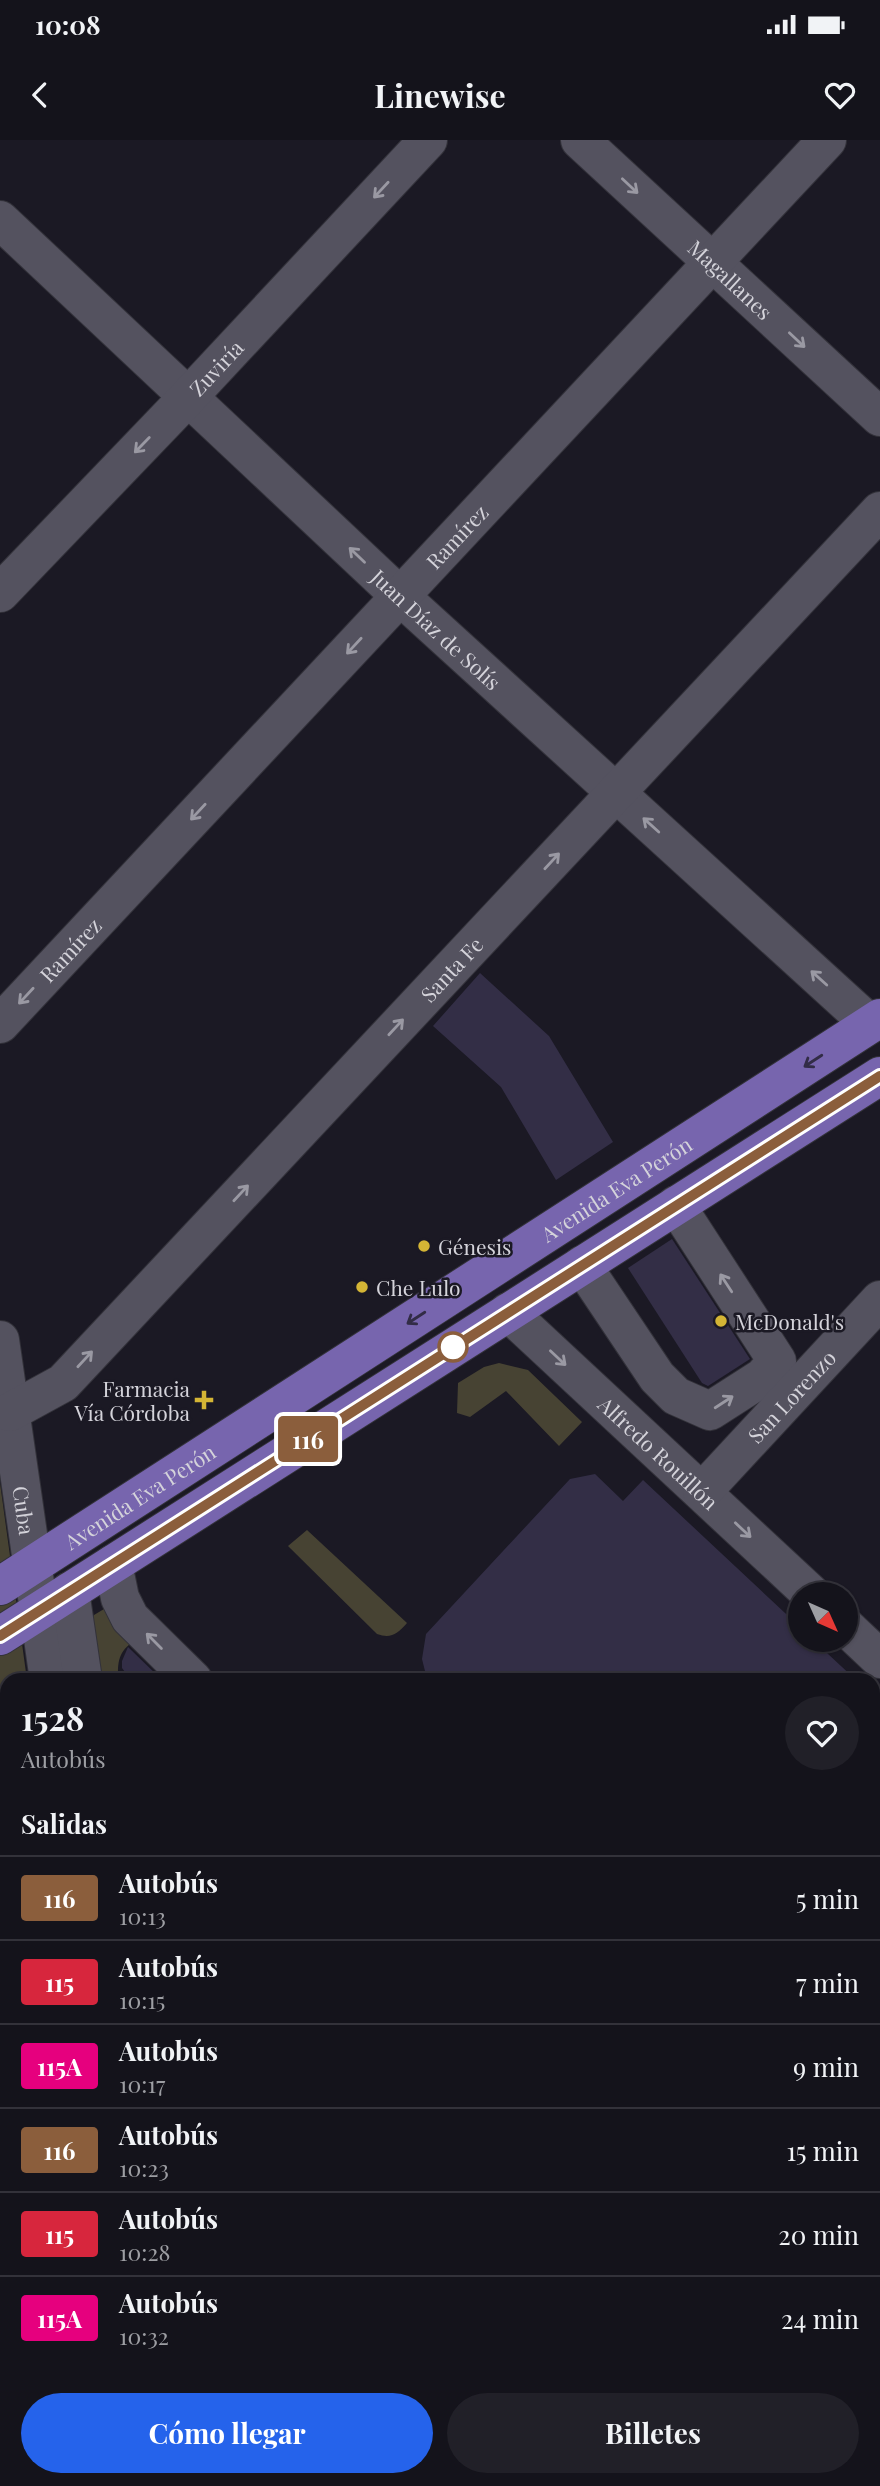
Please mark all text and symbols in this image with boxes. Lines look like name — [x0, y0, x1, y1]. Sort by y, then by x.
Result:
text: 10:08 — [35, 7, 101, 42]
text: Linewise — [374, 73, 506, 116]
icon: back — [21, 76, 59, 114]
icon: heart — [821, 76, 859, 114]
one-way arrow — [621, 178, 638, 195]
one-way arrow — [373, 181, 390, 198]
street label: Magallanes — [683, 233, 779, 325]
one-way arrow — [788, 332, 805, 349]
street label: Zuviría — [183, 333, 249, 402]
one-way arrow — [134, 436, 151, 453]
street label: Ramírez — [419, 498, 493, 574]
one-way arrow — [349, 547, 366, 564]
street label: Juan Díaz de Solís — [365, 562, 507, 695]
one-way arrow — [345, 637, 362, 654]
one-way arrow — [190, 803, 207, 820]
one-way arrow — [643, 817, 660, 834]
one-way arrow — [544, 852, 560, 870]
street label: Ramírez — [33, 911, 107, 988]
street label: Santa Fe — [414, 930, 488, 1007]
one-way arrow — [811, 970, 828, 987]
one-way arrow — [18, 987, 35, 1004]
one-way arrow — [388, 1019, 405, 1036]
one-way arrow — [803, 1055, 823, 1069]
street label: Avenida Eva Perón — [534, 1129, 697, 1248]
one-way arrow — [233, 1184, 249, 1202]
place label: Génesis — [438, 1232, 511, 1260]
marker: Génesis — [416, 1238, 432, 1254]
place label: Che Lulo — [376, 1273, 461, 1301]
one-way arrow — [719, 1274, 734, 1293]
marker: Che Lulo — [354, 1279, 370, 1295]
place label: McDonald's — [735, 1307, 844, 1335]
one-way arrow — [406, 1311, 426, 1325]
marker: McDonald's — [713, 1313, 729, 1329]
unlabelled marker — [438, 1332, 468, 1362]
street label: San Lorenzo — [741, 1343, 841, 1448]
one-way arrow — [549, 1350, 567, 1366]
one-way arrow — [77, 1351, 94, 1368]
place label: Farmacia Vía Córdoba — [73, 1374, 191, 1426]
street label: Alfredo Rouillón — [592, 1389, 725, 1515]
marker: Farmacia Vía Córdoba — [196, 1392, 212, 1408]
one-way arrow — [714, 1395, 733, 1409]
line badge: 116 — [268, 1416, 348, 1462]
text: 116 — [292, 1423, 324, 1455]
street label: Avenida Eva Perón — [58, 1437, 221, 1556]
street label: Cuba — [7, 1484, 42, 1537]
one-way arrow — [734, 1522, 752, 1538]
north arrow — [788, 1582, 858, 1652]
map controls — [788, 1582, 858, 1652]
one-way arrow — [145, 1633, 162, 1650]
text: 1528 — [21, 1695, 84, 1739]
button: heart — [785, 1696, 859, 1770]
text: Autobús — [21, 1743, 106, 1774]
text: Salidas — [21, 1806, 107, 1841]
text: Autobús — [119, 1865, 218, 1900]
text: 5 min — [796, 1881, 859, 1916]
text: 116 — [44, 1882, 75, 1914]
text: 10:13 — [119, 1900, 166, 1931]
text: Autobús — [119, 1949, 218, 1984]
text: 7 min — [796, 1965, 859, 2000]
text: 115 — [45, 1966, 74, 1998]
text: 10:15 — [119, 1984, 165, 2015]
text: Autobús — [119, 2033, 218, 2068]
text: 9 min — [793, 2049, 859, 2084]
text: 115A — [37, 2050, 82, 2082]
text: 10:17 — [119, 2068, 165, 2099]
text: Autobús — [119, 2117, 218, 2152]
text: 15 min — [787, 2133, 859, 2168]
text: 116 — [44, 2134, 75, 2166]
text: 10:23 — [119, 2152, 169, 2183]
text: Autobús — [119, 2201, 218, 2236]
text: 20 min — [778, 2217, 859, 2252]
text: 115 — [45, 2218, 74, 2250]
text: 10:28 — [119, 2236, 170, 2267]
text: Autobús — [119, 2285, 218, 2320]
text: 24 min — [781, 2301, 859, 2336]
text: 115A — [37, 2302, 82, 2334]
text: 10:32 — [119, 2320, 169, 2351]
button: Cómo llegar — [21, 2393, 433, 2473]
button: Billetes — [447, 2393, 859, 2473]

